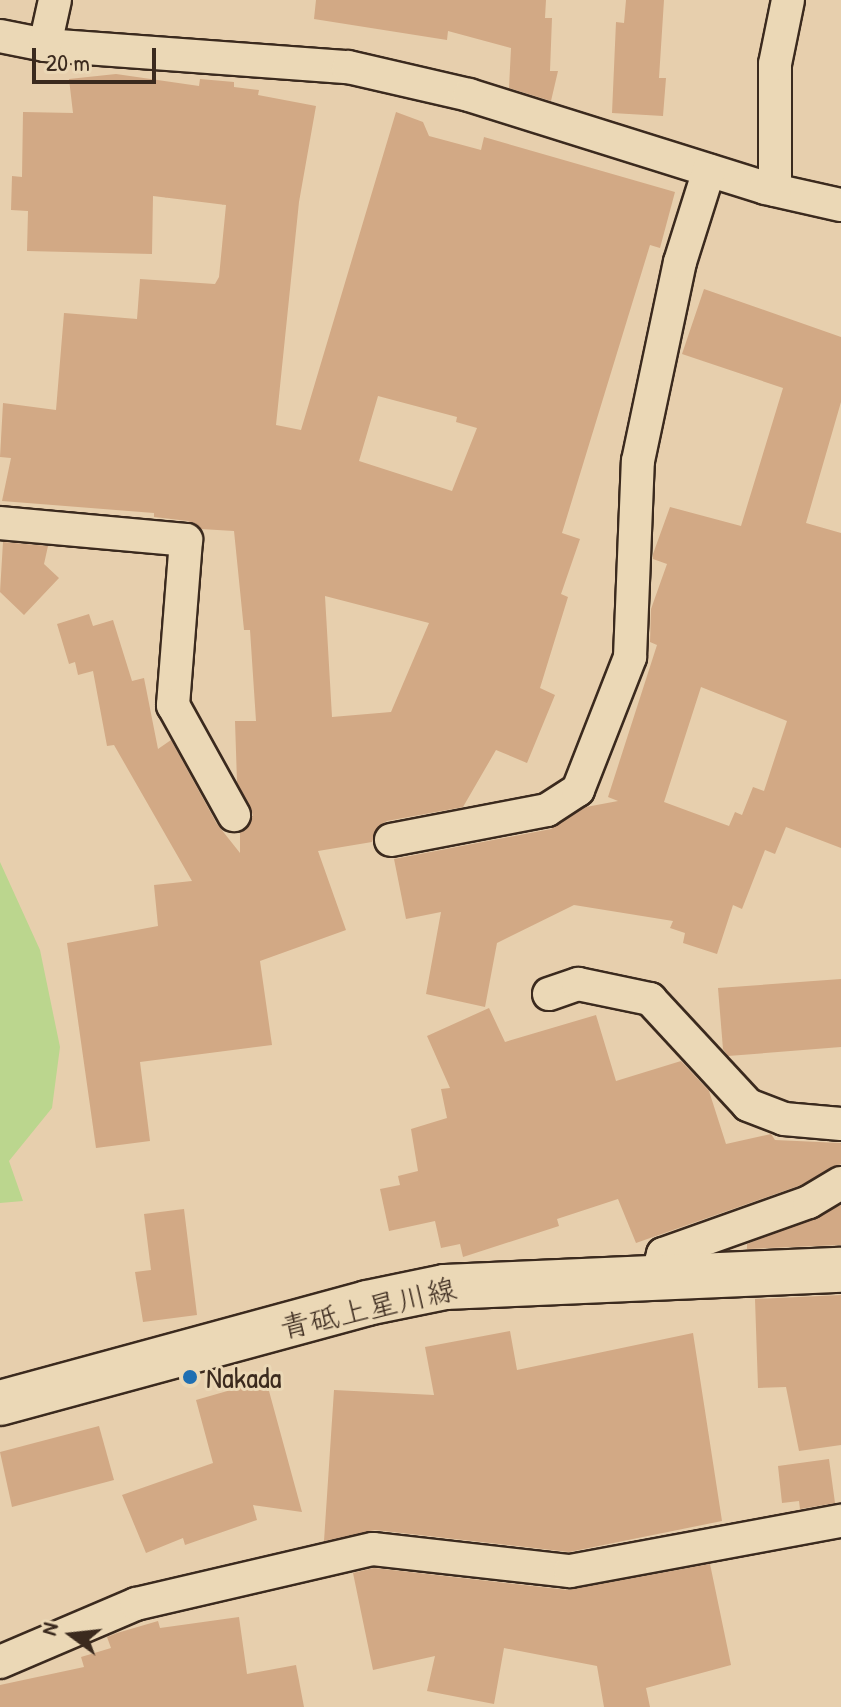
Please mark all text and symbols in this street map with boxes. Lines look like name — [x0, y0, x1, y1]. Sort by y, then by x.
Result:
scale bar — [36, 32, 160, 82]
text: 20 m — [46, 46, 90, 78]
street label: 青砥上星川線 — [276, 1270, 460, 1346]
place label: Nakada — [206, 1359, 281, 1395]
marker: Nakada — [181, 1368, 199, 1386]
north arrow — [32, 1595, 112, 1675]
text: N — [33, 1619, 65, 1638]

